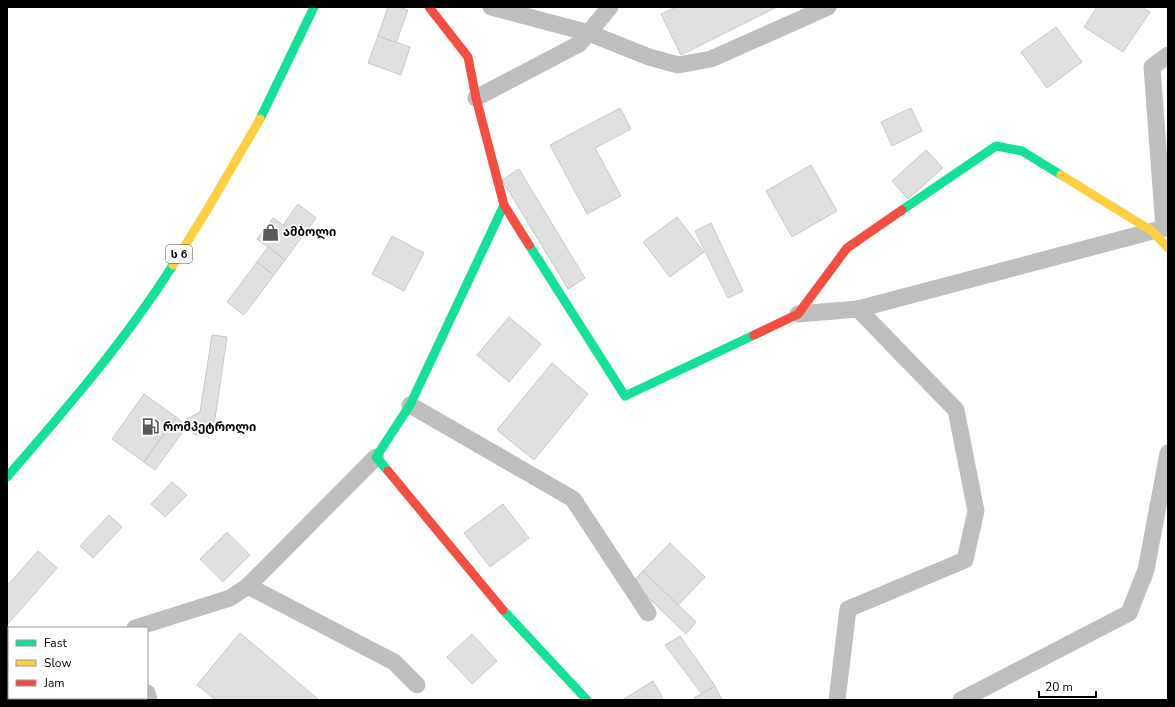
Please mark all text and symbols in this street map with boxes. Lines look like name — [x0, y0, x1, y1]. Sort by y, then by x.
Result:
shop icon: ამბოლი — [260, 222, 280, 242]
place label: ამბოლი — [283, 224, 336, 240]
road number: ს 6 — [166, 245, 192, 263]
fuel station icon: რომპეტროლი — [140, 417, 160, 437]
place label: რომპეტროლი — [163, 419, 256, 435]
legend — [8, 627, 148, 699]
text: Fast — [44, 635, 67, 651]
text: Slow — [44, 655, 72, 671]
scale bar — [1039, 673, 1096, 699]
text: Jam — [43, 675, 65, 691]
text: 20 m — [1045, 679, 1073, 695]

